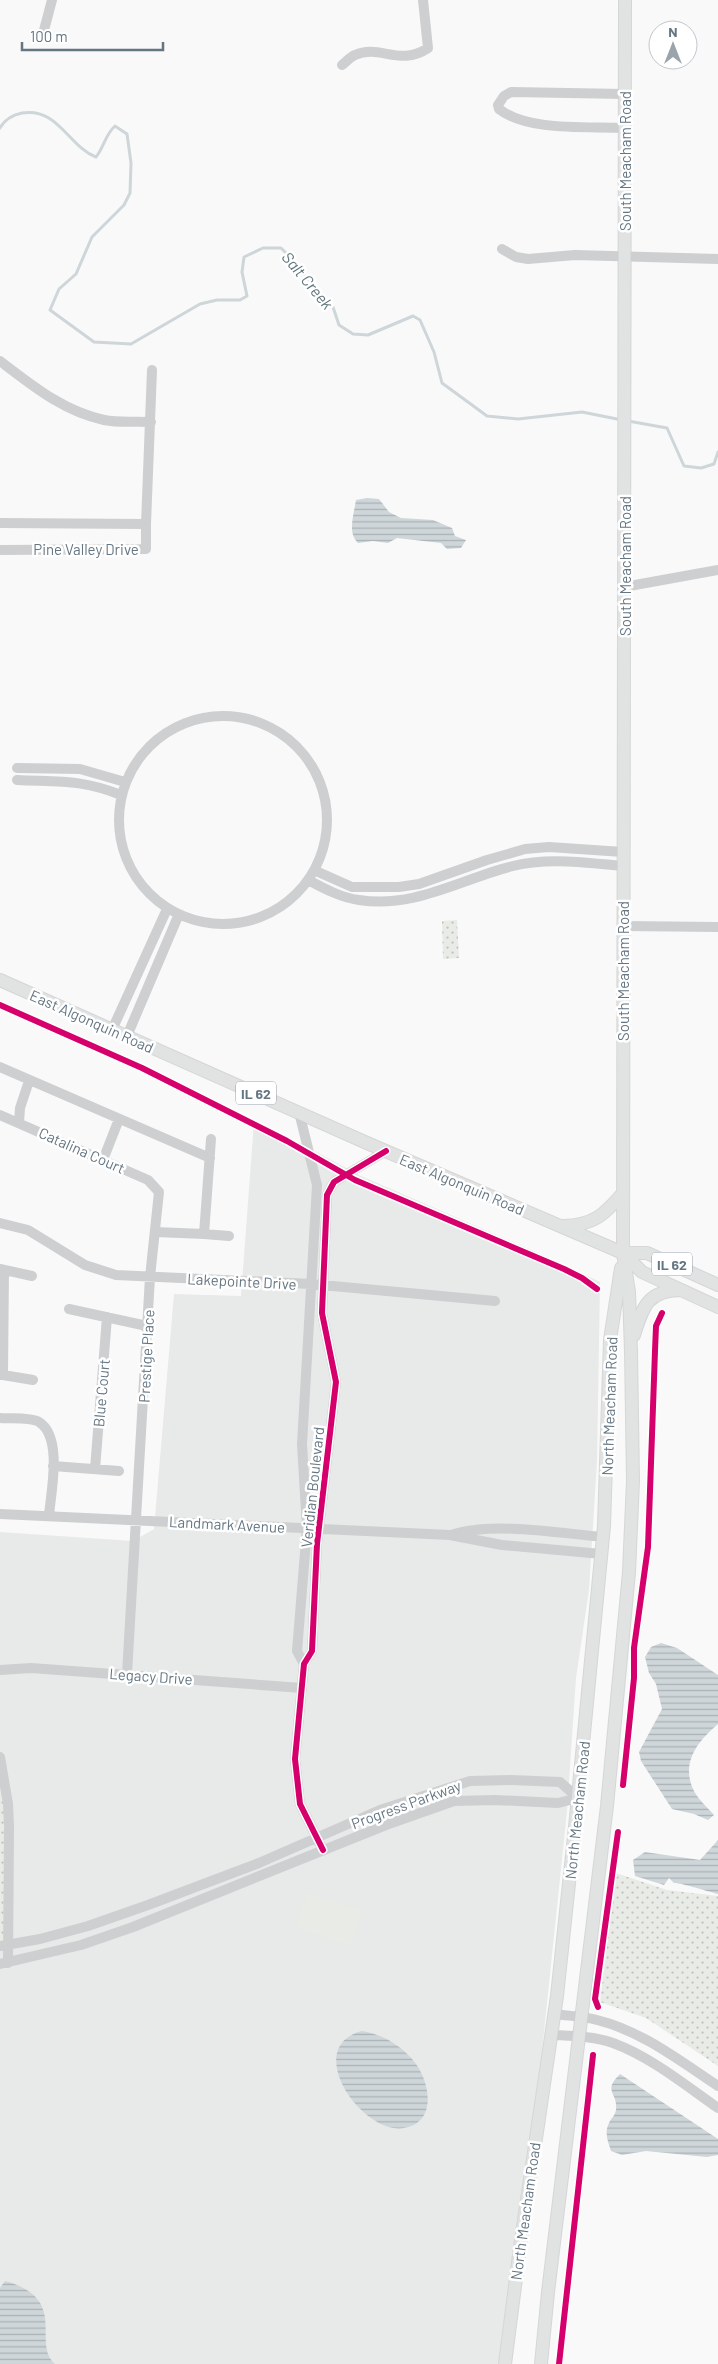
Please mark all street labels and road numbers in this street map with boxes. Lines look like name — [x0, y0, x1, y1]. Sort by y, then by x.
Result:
street label: South Meacham Road — [616, 91, 634, 231]
street label: South Meacham Road — [616, 496, 634, 636]
street label: Pine Valley Drive — [33, 540, 139, 558]
street label: South Meacham Road — [614, 901, 632, 1041]
street label: East Algonquin Road — [27, 986, 157, 1056]
road number: IL 62 — [236, 1082, 276, 1104]
street label: Catalina Court — [36, 1123, 128, 1177]
street label: East Algonquin Road — [397, 1150, 527, 1218]
road number: IL 62 — [652, 1252, 692, 1276]
street label: Lakepointe Drive — [187, 1269, 297, 1293]
street label: Prestige Place — [135, 1309, 157, 1403]
street label: North Meacham Road — [598, 1336, 620, 1476]
street label: Blue Court — [89, 1358, 113, 1428]
street label: Veridian Boulevard — [297, 1426, 327, 1548]
street label: Landmark Avenue — [169, 1512, 285, 1536]
street label: Legacy Drive — [109, 1664, 193, 1688]
street label: North Meacham Road — [561, 1740, 593, 1880]
street label: Progress Parkway — [349, 1776, 463, 1832]
street label: North Meacham Road — [506, 2141, 544, 2281]

